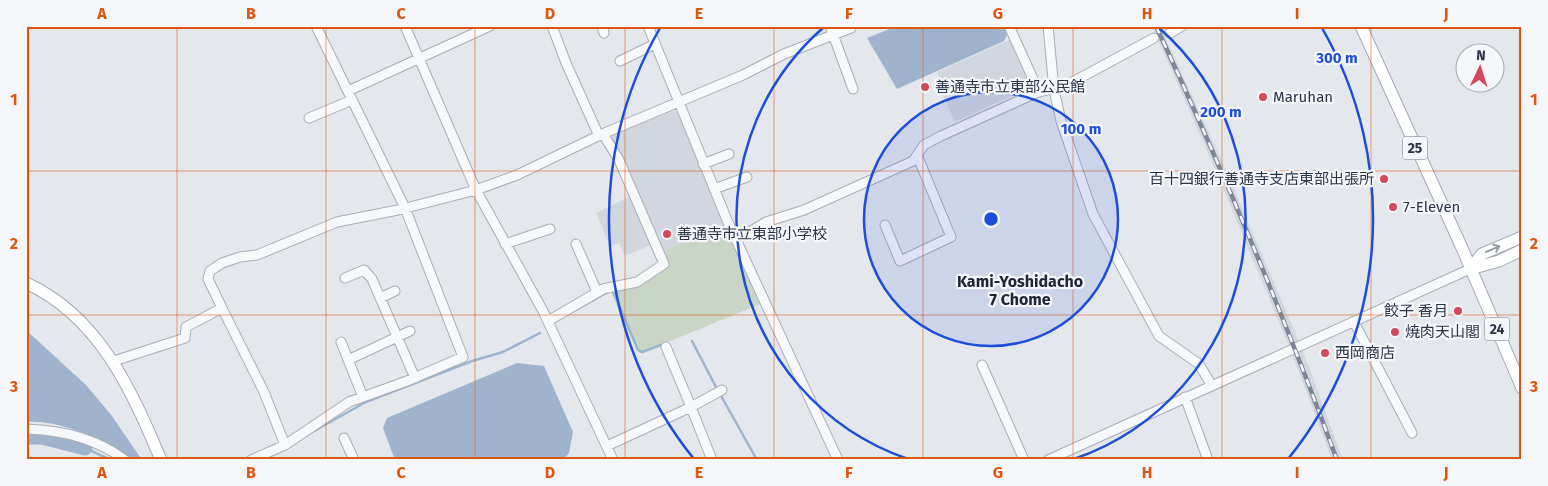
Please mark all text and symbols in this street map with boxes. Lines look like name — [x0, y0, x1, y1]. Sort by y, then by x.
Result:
text: A — [96, 4, 107, 23]
text: B — [246, 4, 256, 23]
text: C — [396, 4, 406, 23]
text: D — [545, 4, 555, 23]
text: E — [695, 4, 703, 23]
text: F — [845, 4, 853, 23]
text: G — [993, 4, 1003, 23]
text: H — [1142, 4, 1152, 23]
text: I — [1295, 4, 1299, 23]
text: J — [1442, 4, 1449, 23]
north arrow — [1456, 42, 1506, 92]
text: N — [1476, 47, 1486, 64]
text: 300 m — [1315, 49, 1358, 67]
place label: 善通寺市立東部公民館 — [935, 78, 1085, 96]
marker: 善通寺市立東部公民館 — [919, 81, 931, 93]
place label: Maruhan — [1273, 88, 1333, 106]
text: 1 — [10, 90, 18, 109]
text: 1 — [1530, 90, 1538, 109]
marker: Maruhan — [1257, 91, 1269, 103]
text: 200 m — [1200, 103, 1242, 121]
text: 100 m — [1061, 120, 1101, 138]
road number: 25 — [1402, 136, 1428, 160]
place label: 百十四銀行善通寺支店東部出張所 — [1149, 170, 1374, 188]
marker: 百十四銀行善通寺支店東部出張所 — [1378, 173, 1390, 185]
place label: 7-Eleven — [1403, 198, 1460, 216]
marker: 7-Eleven — [1387, 201, 1399, 213]
centre of rings — [982, 210, 1000, 228]
place label: 善通寺市立東部小学校 — [677, 225, 827, 243]
marker: 善通寺市立東部小学校 — [661, 228, 673, 240]
text: 2 — [10, 234, 18, 253]
text: 2 — [1530, 234, 1538, 253]
one-way arrow — [1485, 243, 1500, 253]
district label: Kami-Yoshidacho 7 Chome — [957, 272, 1083, 309]
place label: 餃子 香月 — [1384, 302, 1448, 320]
marker: 餃子 香月 — [1452, 305, 1464, 317]
road number: 24 — [1484, 318, 1510, 340]
place label: 焼肉天山閣 — [1405, 323, 1480, 341]
marker: 焼肉天山閣 — [1389, 326, 1401, 338]
place label: 西岡商店 — [1335, 344, 1395, 362]
marker: 西岡商店 — [1319, 347, 1331, 359]
text: 3 — [9, 377, 18, 396]
text: 3 — [1529, 377, 1538, 396]
text: A — [96, 463, 107, 482]
text: B — [246, 463, 256, 482]
text: C — [396, 463, 406, 482]
text: D — [545, 463, 555, 482]
text: E — [695, 463, 703, 482]
text: F — [845, 463, 853, 482]
text: G — [993, 463, 1003, 482]
text: H — [1142, 463, 1152, 482]
text: I — [1295, 463, 1299, 482]
text: J — [1442, 463, 1449, 482]

